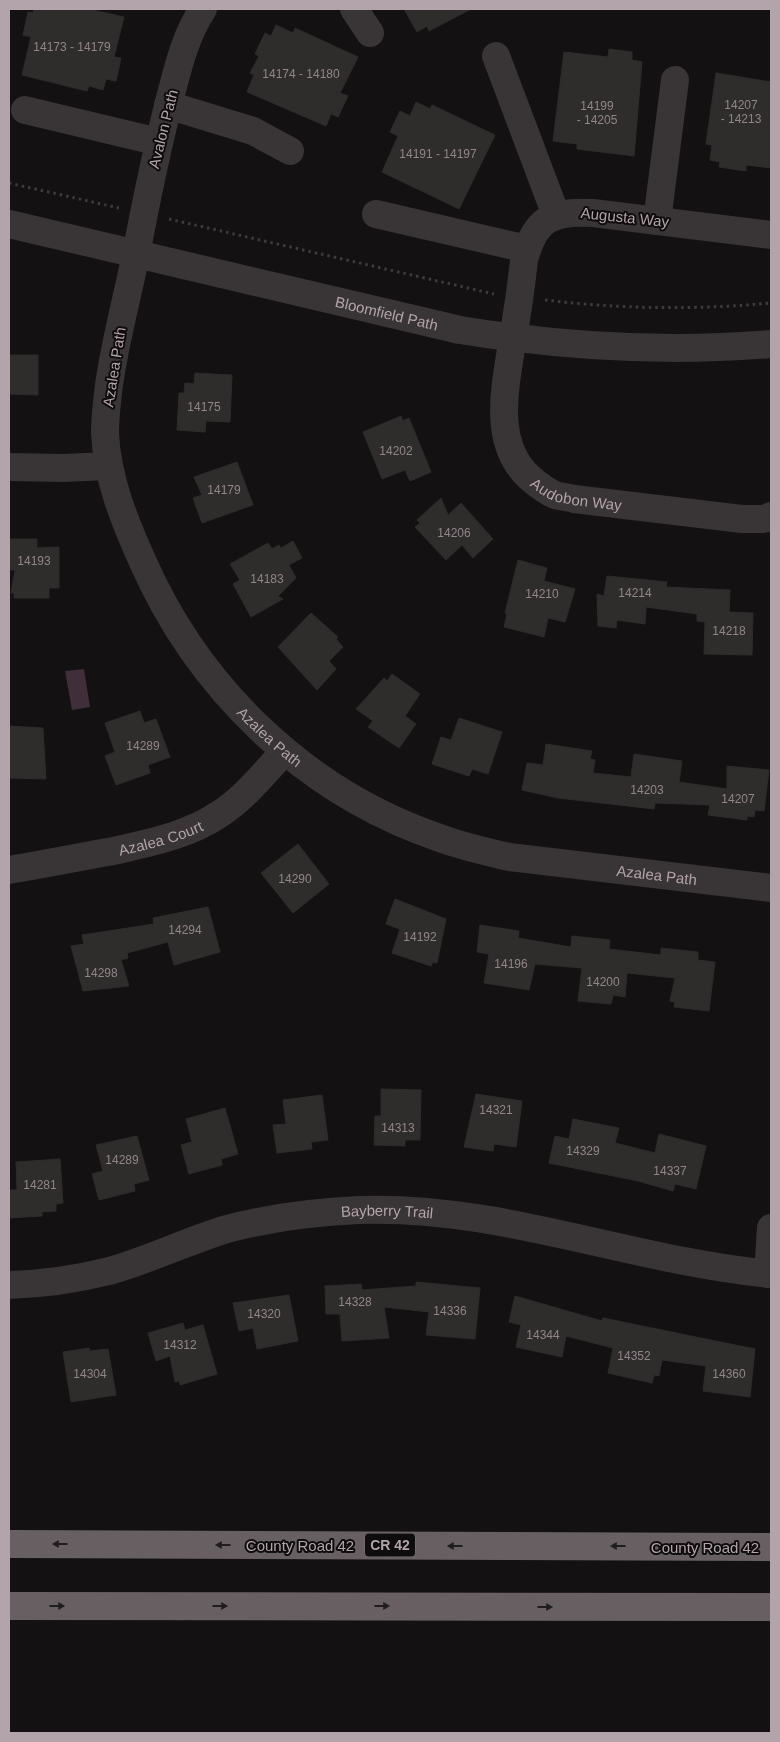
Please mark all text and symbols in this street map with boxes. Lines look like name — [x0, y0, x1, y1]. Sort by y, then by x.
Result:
house number: 14173 - 14179 — [33, 40, 111, 54]
house number: 14174 - 14180 — [262, 67, 340, 81]
street label: Avalon Path — [145, 88, 181, 170]
house number: 14207 - 14213 — [721, 98, 762, 126]
house number: 14199 - 14205 — [577, 99, 618, 127]
house number: 14191 - 14197 — [399, 147, 477, 161]
street label: Augusta Way — [580, 204, 670, 230]
street label: Bloomfield Path — [334, 292, 440, 333]
street label: Azalea Path — [99, 326, 129, 408]
house number: 14175 — [187, 400, 221, 414]
house number: 14202 — [379, 444, 413, 458]
street label: Audobon Way — [528, 474, 623, 513]
house number: 14179 — [207, 483, 241, 497]
house number: 14206 — [437, 526, 471, 540]
house number: 14193 — [17, 554, 51, 568]
house number: 14183 — [250, 572, 284, 586]
house number: 14214 — [618, 586, 652, 600]
house number: 14210 — [525, 587, 559, 601]
house number: 14218 — [712, 624, 746, 638]
street label: Azalea Path — [234, 703, 306, 770]
house number: 14289 — [126, 739, 160, 753]
house number: 14203 — [630, 783, 664, 797]
house number: 14207 — [721, 792, 755, 806]
street label: Azalea Court — [117, 816, 206, 858]
street label: Azalea Path — [616, 861, 698, 888]
house number: 14290 — [278, 872, 312, 886]
house number: 14294 — [168, 923, 202, 937]
house number: 14192 — [403, 930, 437, 944]
house number: 14196 — [494, 957, 528, 971]
house number: 14298 — [84, 966, 118, 980]
house number: 14200 — [586, 975, 620, 989]
house number: 14321 — [479, 1103, 513, 1117]
house number: 14313 — [381, 1121, 415, 1135]
house number: 14329 — [566, 1144, 600, 1158]
house number: 14289 — [105, 1153, 139, 1167]
house number: 14337 — [653, 1164, 687, 1178]
house number: 14281 — [23, 1178, 57, 1192]
street label: Bayberry Trail — [340, 1201, 434, 1221]
house number: 14328 — [338, 1295, 372, 1309]
house number: 14336 — [433, 1304, 467, 1318]
house number: 14320 — [247, 1307, 281, 1321]
house number: 14344 — [526, 1328, 560, 1342]
house number: 14312 — [163, 1338, 197, 1352]
house number: 14352 — [617, 1349, 651, 1363]
house number: 14304 — [73, 1367, 107, 1381]
house number: 14360 — [712, 1367, 746, 1381]
road number: CR 42 — [365, 1534, 415, 1556]
street label: County Road 42 — [246, 1537, 354, 1554]
street label: County Road 42 — [651, 1539, 759, 1556]
one-way arrow — [52, 1540, 68, 1548]
one-way arrow — [214, 1541, 230, 1549]
one-way arrow — [447, 1542, 463, 1550]
one-way arrow — [609, 1542, 625, 1550]
one-way arrow — [50, 1602, 66, 1610]
one-way arrow — [212, 1602, 228, 1610]
one-way arrow — [375, 1603, 391, 1611]
one-way arrow — [537, 1603, 553, 1611]

